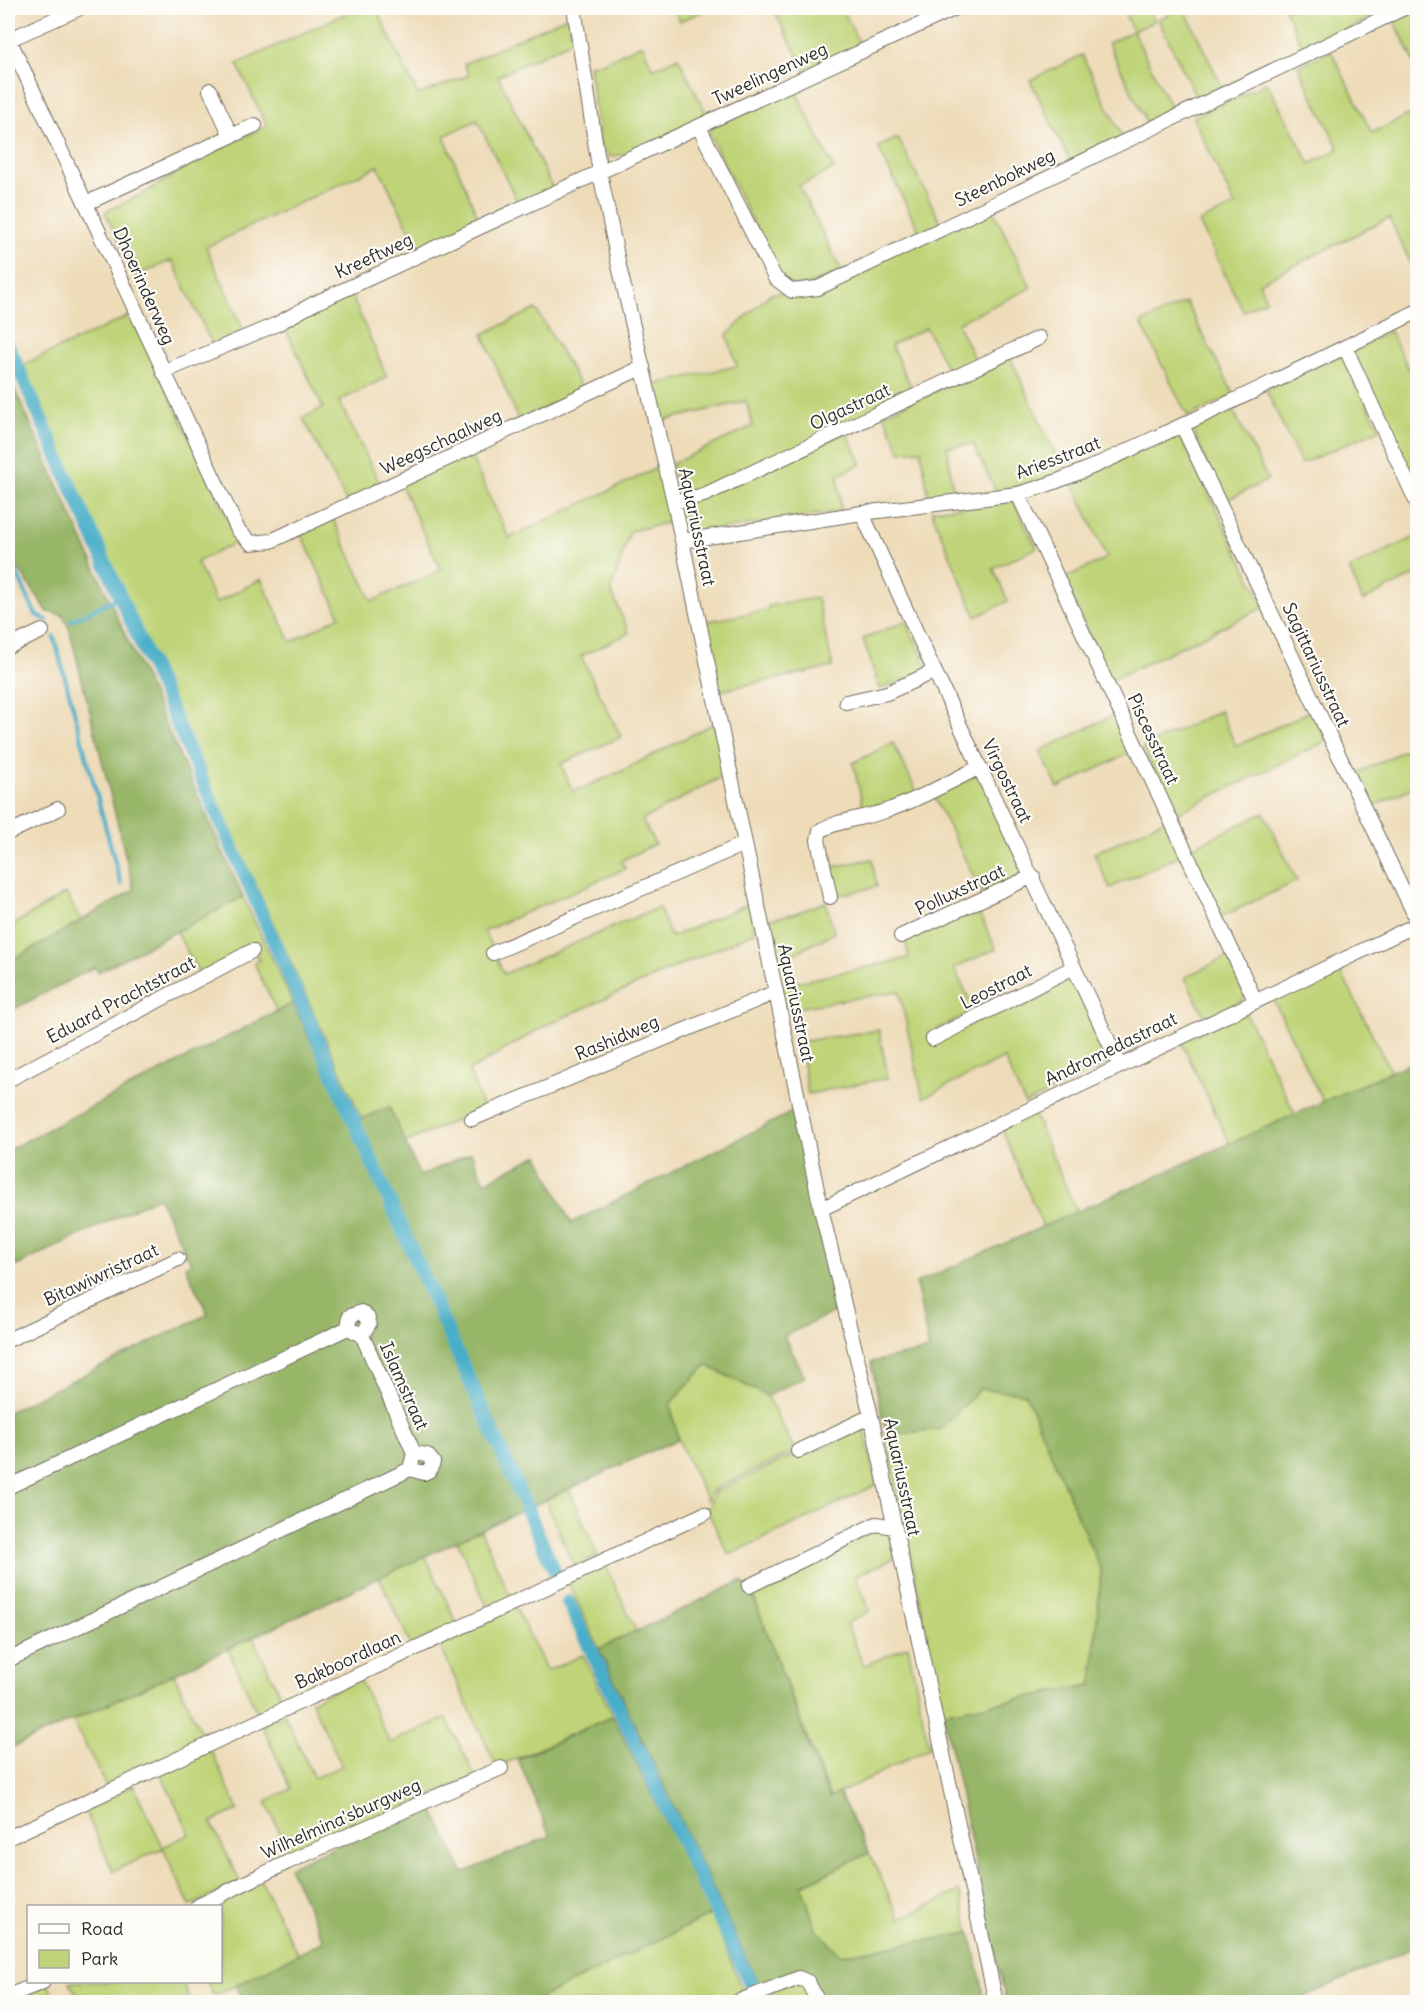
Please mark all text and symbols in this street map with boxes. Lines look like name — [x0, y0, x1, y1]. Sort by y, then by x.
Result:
street label: Tweelingenweg — [709, 37, 831, 110]
street label: Steenbokweg — [951, 143, 1059, 212]
street label: Dhoerinderweg — [108, 223, 181, 348]
street label: Kreeftweg — [331, 228, 416, 284]
street label: Olgastraat — [806, 378, 894, 435]
street label: Weegschaalweg — [376, 403, 505, 480]
street label: Ariesstraat — [1012, 431, 1103, 484]
street label: Aquariusstraat — [674, 466, 721, 588]
street label: Sagittariusstraat — [1278, 599, 1355, 731]
street label: Piscesstraat — [1122, 690, 1185, 788]
street label: Virgostraat — [977, 735, 1038, 827]
street label: Polluxstraat — [911, 859, 1008, 920]
street label: Aquariusstraat — [773, 942, 820, 1064]
street label: Eduard Prachtstraat — [42, 951, 199, 1048]
street label: Leostraat — [956, 959, 1035, 1014]
street label: Andromedastraat — [1041, 1007, 1181, 1090]
street label: Rashidweg — [571, 1010, 662, 1065]
street label: Bitawiwristraat — [40, 1238, 162, 1311]
street label: Islamstraat — [375, 1338, 434, 1433]
street label: Aquariusstraat — [879, 1416, 926, 1538]
street label: Bakboordlaan — [291, 1625, 404, 1694]
street label: Wilhelmina'sburgweg — [257, 1773, 424, 1864]
legend — [27, 1905, 222, 1983]
text: Road — [81, 1917, 124, 1940]
text: Park — [81, 1947, 118, 1970]

